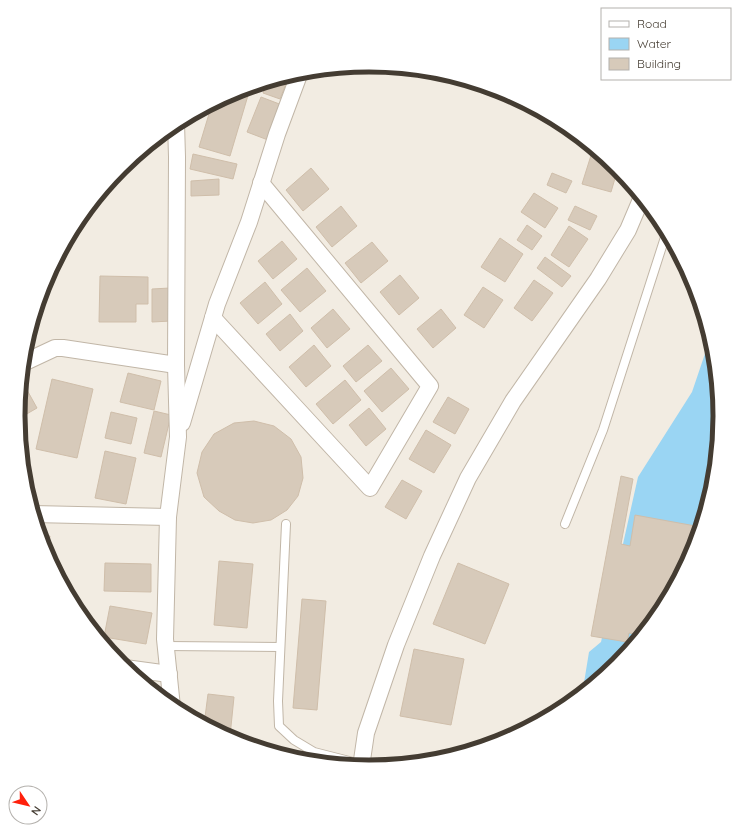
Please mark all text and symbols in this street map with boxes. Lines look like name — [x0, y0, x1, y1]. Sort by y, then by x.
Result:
legend — [601, 8, 731, 80]
text: Road — [637, 16, 667, 31]
text: Water — [637, 36, 672, 51]
text: Building — [637, 56, 681, 71]
north arrow — [8, 785, 48, 825]
text: N — [28, 803, 44, 818]

